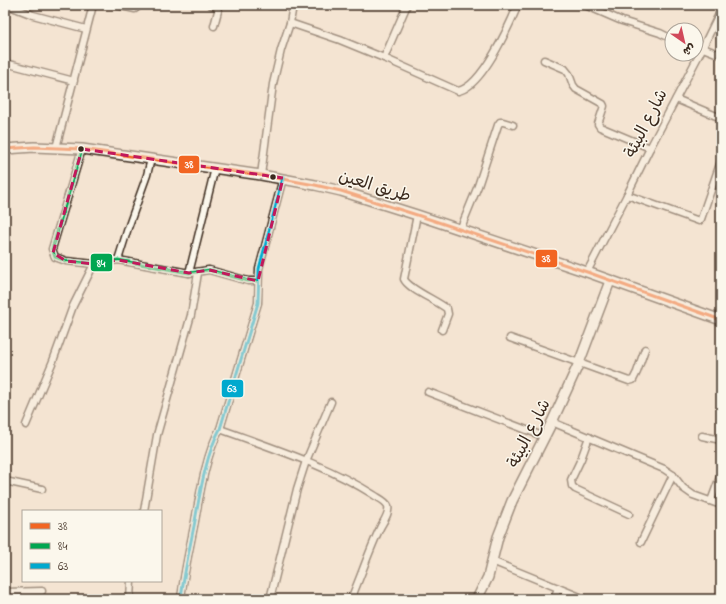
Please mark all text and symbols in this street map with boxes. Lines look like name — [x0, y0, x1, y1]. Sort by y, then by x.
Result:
north arrow — [664, 22, 704, 62]
text: ش — [680, 39, 699, 59]
street label: شارع البيئة — [618, 85, 674, 162]
unlabelled marker — [76, 144, 86, 154]
line badge: 38 — [178, 155, 200, 174]
text: 38 — [184, 157, 194, 173]
street label: طريق العين — [335, 164, 414, 209]
unlabelled marker — [268, 172, 278, 182]
line badge: 38 — [535, 249, 558, 268]
text: 38 — [541, 251, 551, 267]
line badge: 84 — [90, 253, 113, 272]
text: 84 — [96, 256, 106, 272]
line badge: 63 — [221, 379, 244, 398]
text: 63 — [226, 381, 237, 397]
street label: شارع البيئة — [501, 395, 557, 472]
legend — [22, 510, 162, 582]
text: 38 — [58, 518, 68, 536]
text: 84 — [58, 538, 68, 556]
text: 63 — [58, 558, 68, 576]

